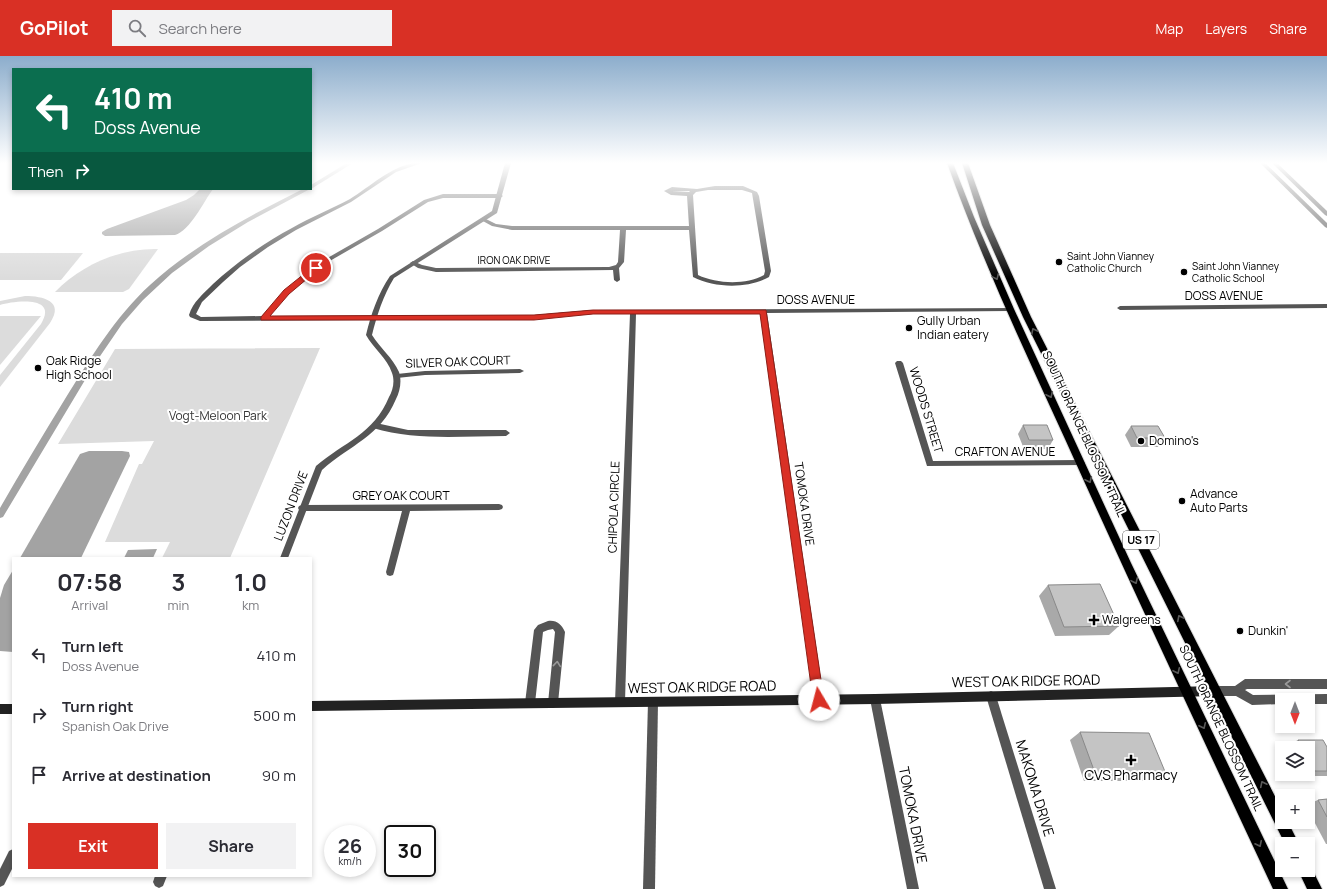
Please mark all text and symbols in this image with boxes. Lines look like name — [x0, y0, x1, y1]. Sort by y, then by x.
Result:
search box — [112, 10, 392, 46]
text: GoPilot — [20, 15, 88, 41]
icon: search — [126, 17, 148, 39]
text: Search here — [158, 18, 242, 39]
text: Map — [1155, 19, 1183, 38]
text: Layers — [1205, 19, 1247, 38]
text: Share — [1269, 19, 1307, 38]
text: 410 m — [94, 79, 173, 117]
icon: left — [28, 84, 80, 136]
text: Doss Avenue — [94, 115, 201, 139]
icon: right — [71, 160, 93, 182]
text: Then — [28, 161, 63, 182]
place label: Saint John Vianney Catholic Church — [1067, 249, 1155, 275]
pin — [299, 251, 333, 285]
street label: IRON OAK DRIVE — [478, 253, 551, 267]
icon: arrive — [305, 257, 327, 279]
marker: Saint John Vianney Catholic Church — [1054, 257, 1064, 267]
place label: Saint John Vianney Catholic School — [1192, 259, 1280, 285]
marker: Saint John Vianney Catholic School — [1179, 267, 1189, 277]
one-way arrow — [991, 273, 999, 281]
street label: DOSS AVENUE — [1185, 287, 1263, 304]
street label: DOSS AVENUE — [777, 291, 855, 308]
place label: Gully Urban Indian eatery — [917, 312, 989, 343]
marker: Gully Urban Indian eatery — [904, 323, 914, 333]
one-way arrow — [1031, 328, 1039, 335]
street label: SOUTH ORANGE BLOSSOM TRAIL — [1038, 348, 1130, 520]
street label: SILVER OAK COURT — [405, 351, 512, 372]
place label: Oak Ridge High School — [46, 352, 112, 383]
marker: Oak Ridge High School — [33, 363, 43, 373]
street label: WOODS STREET — [905, 365, 948, 456]
one-way arrow — [1045, 391, 1053, 399]
park label: Vogt-Meloon Park — [169, 407, 268, 424]
place label: Domino's — [1149, 432, 1199, 449]
marker: Domino's — [1136, 436, 1146, 446]
street label: CRAFTON AVENUE — [955, 443, 1055, 460]
street label: CHIPOLA CIRCLE — [603, 461, 624, 553]
street label: TOMOKA DRIVE — [790, 461, 819, 547]
street label: LUZON DRIVE — [269, 468, 312, 543]
one-way arrow — [1084, 475, 1092, 483]
place label: Advance Auto Parts — [1190, 485, 1248, 516]
street label: GREY OAK COURT — [352, 487, 450, 504]
marker: Advance Auto Parts — [1177, 496, 1187, 506]
road number: US 17 — [1123, 531, 1159, 549]
text: 07:58 — [57, 565, 123, 598]
text: 3 — [171, 565, 185, 598]
text: 1.0 — [234, 565, 267, 598]
one-way arrow — [1130, 577, 1138, 584]
text: Arrival — [71, 596, 108, 614]
text: min — [168, 596, 189, 614]
text: km — [242, 596, 259, 614]
place label: Walgreens — [1102, 611, 1161, 628]
marker: Walgreens — [1089, 615, 1099, 625]
one-way arrow — [1177, 615, 1185, 623]
place label: Dunkin' — [1248, 622, 1288, 639]
marker: Dunkin' — [1235, 626, 1245, 636]
text: Turn left — [62, 636, 124, 657]
street label: SOUTH ORANGE BLOSSOM TRAIL — [1175, 642, 1267, 814]
icon: left — [28, 644, 50, 666]
text: 410 m — [256, 645, 296, 666]
text: Doss Avenue — [62, 657, 139, 675]
one-way arrow — [552, 661, 561, 668]
one-way arrow — [1172, 666, 1180, 674]
street label: WEST OAK RIDGE ROAD — [951, 670, 1101, 691]
street label: WEST OAK RIDGE ROAD — [627, 676, 777, 697]
position arrow — [798, 679, 840, 721]
one-way arrow — [1285, 680, 1291, 688]
north arrow — [1275, 693, 1315, 733]
map controls — [1275, 693, 1315, 877]
text: Turn right — [62, 696, 133, 717]
icon: right — [28, 704, 50, 726]
text: 500 m — [253, 705, 296, 726]
text: Spanish Oak Drive — [62, 717, 169, 735]
one-way arrow — [1198, 722, 1206, 730]
street label: MAKOMA DRIVE — [1012, 737, 1059, 838]
button: layers — [1275, 741, 1315, 781]
marker: CVS Pharmacy — [1126, 755, 1136, 765]
icon: arrive — [28, 764, 50, 786]
text: Arrive at destination — [62, 765, 211, 786]
text: 90 m — [262, 765, 296, 786]
street label: TOMOKA DRIVE — [895, 765, 932, 865]
place label: CVS Pharmacy — [1084, 765, 1178, 784]
one-way arrow — [1260, 781, 1267, 788]
button: + — [1275, 789, 1315, 829]
button: Exit — [28, 823, 158, 869]
button: Share — [166, 823, 296, 869]
speed limit sign: 30 — [384, 825, 436, 877]
text: 26 — [338, 832, 362, 859]
button: − — [1275, 837, 1315, 877]
one-way arrow — [1254, 839, 1262, 847]
text: km/h — [338, 854, 362, 868]

